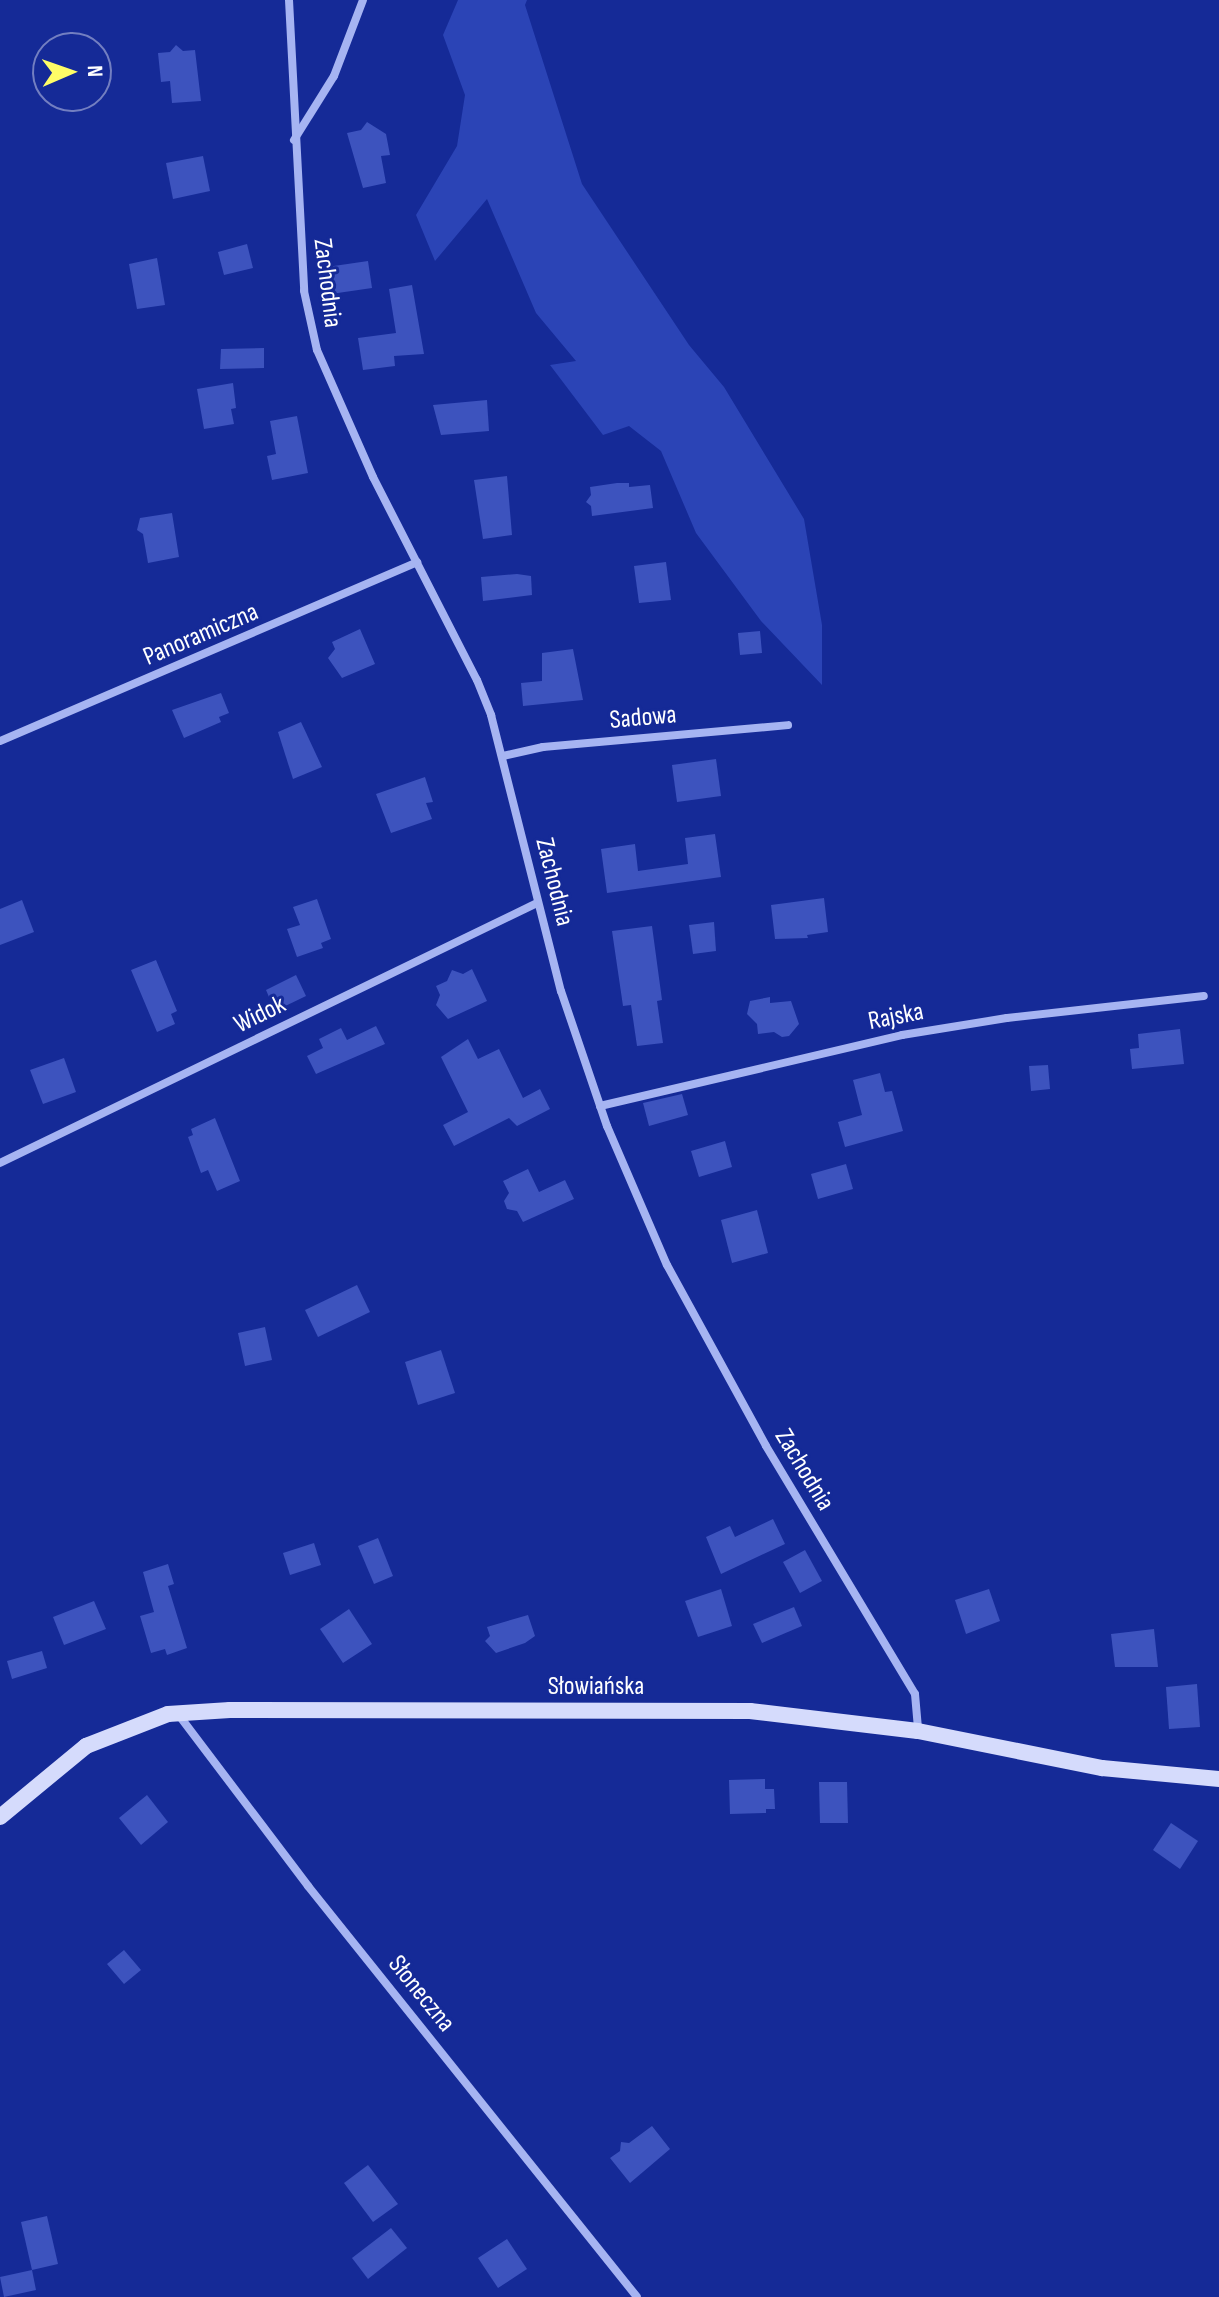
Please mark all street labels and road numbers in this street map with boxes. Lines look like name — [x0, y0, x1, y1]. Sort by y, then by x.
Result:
street label: Zachodnia — [306, 237, 348, 329]
street label: Panoramiczna — [139, 597, 263, 673]
street label: Sadowa — [608, 700, 678, 736]
street label: Zachodnia — [528, 835, 580, 929]
street label: Widok — [229, 989, 291, 1041]
street label: Rajska — [866, 996, 926, 1038]
street label: Zachodnia — [768, 1424, 840, 1516]
street label: Słowiańska — [548, 1671, 644, 1703]
street label: Słoneczna — [381, 1950, 461, 2038]

